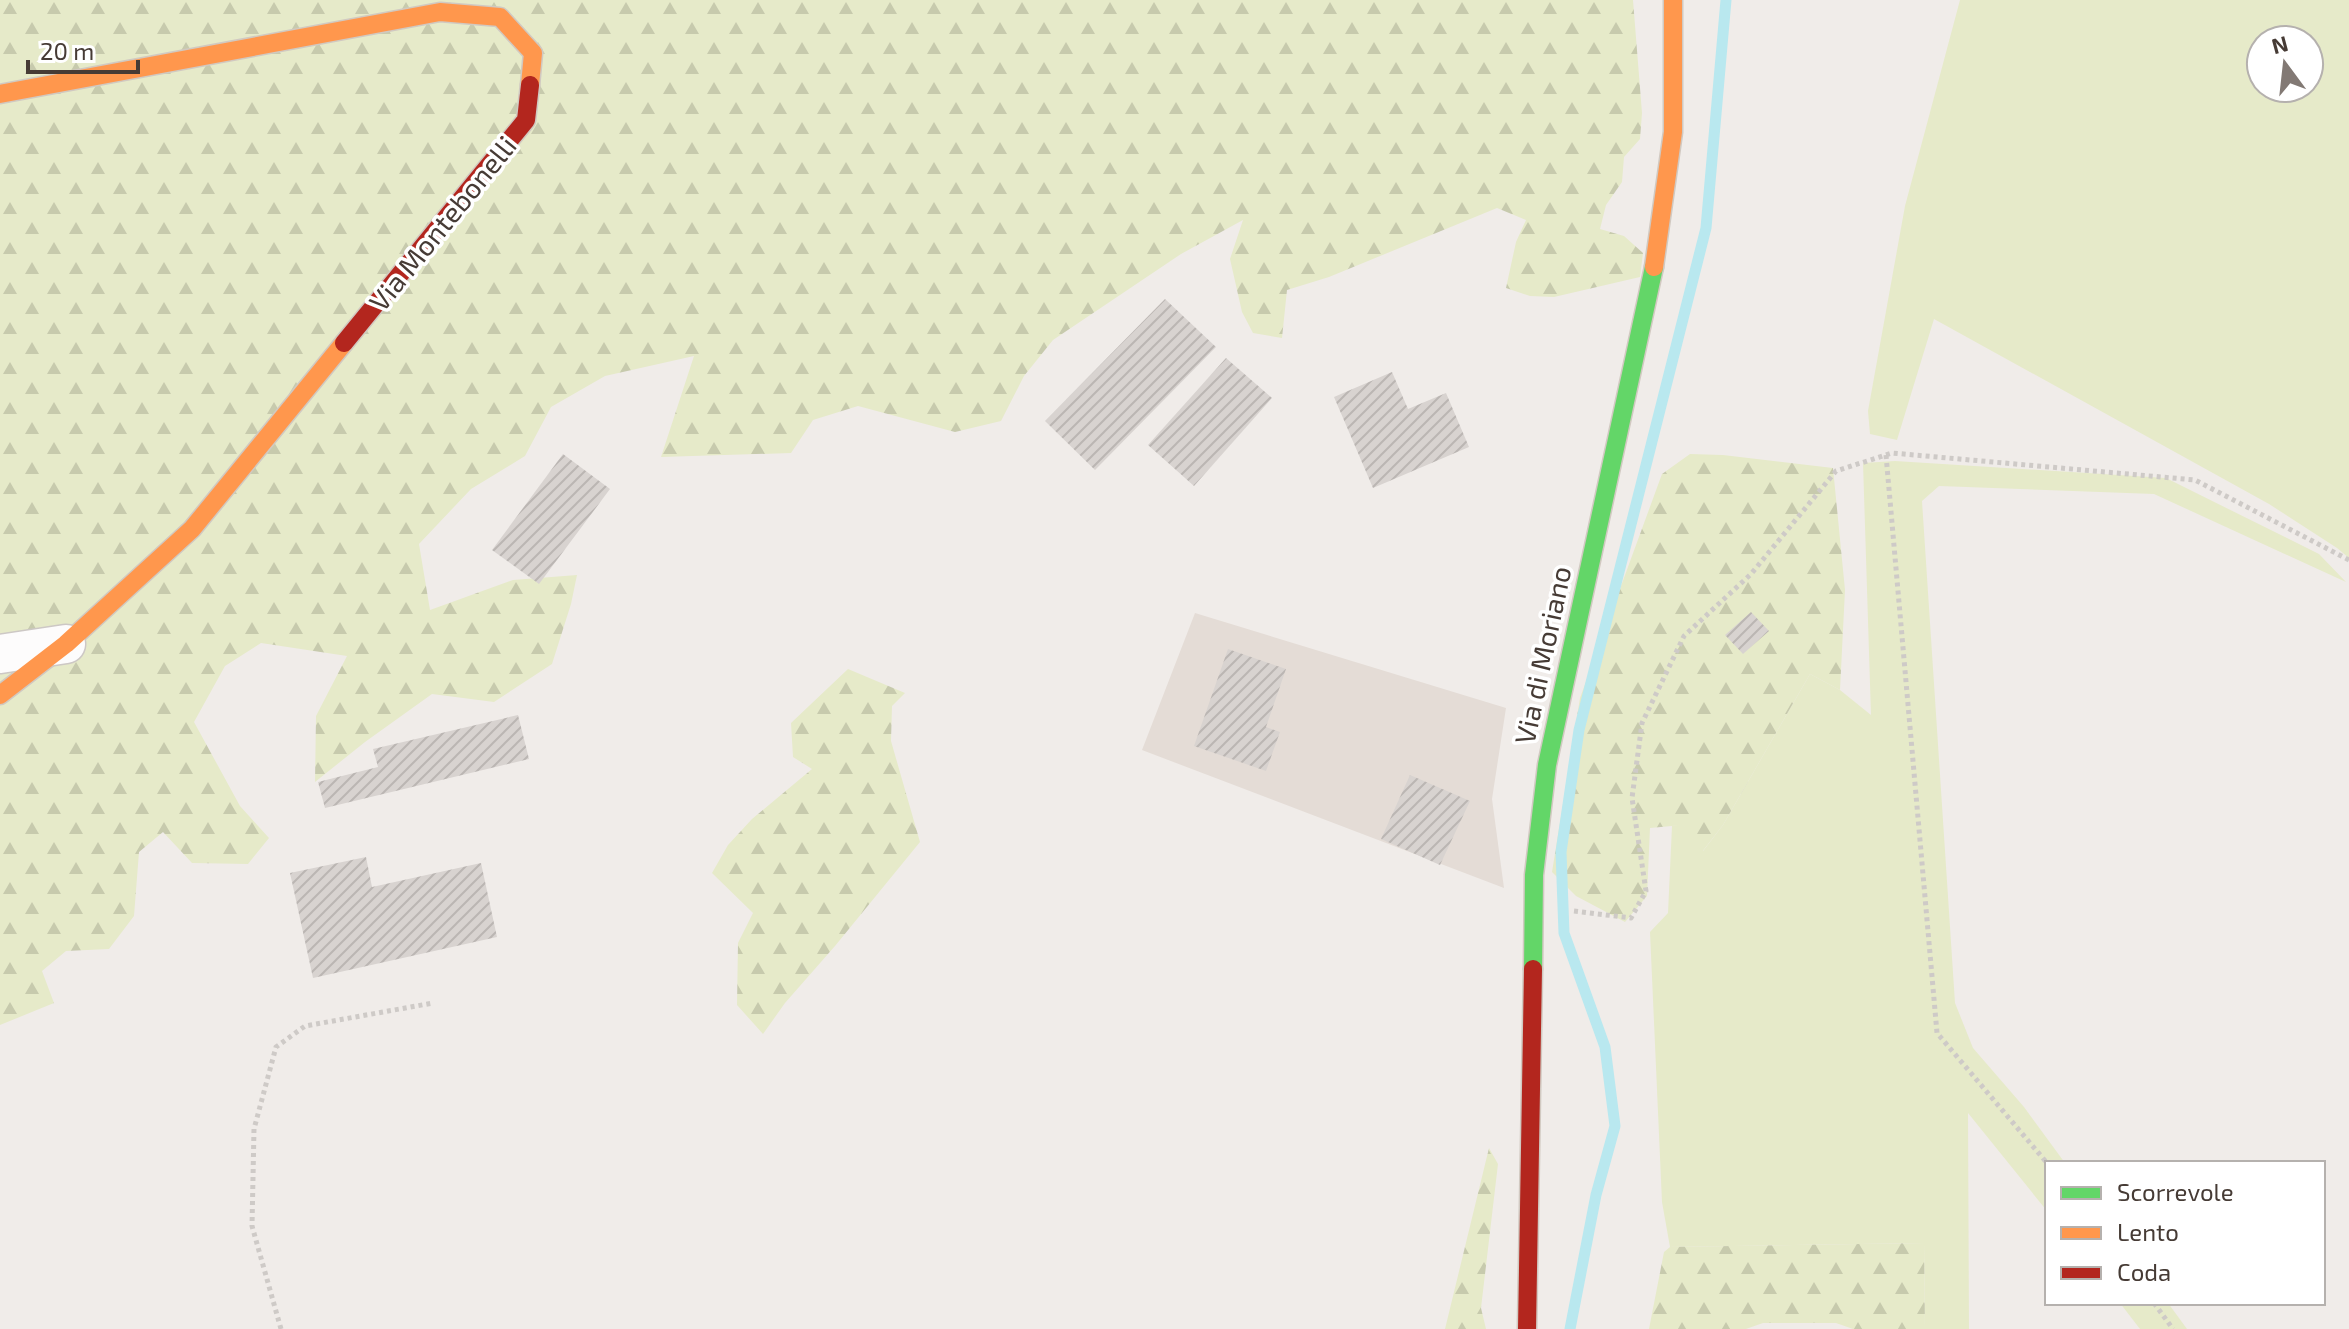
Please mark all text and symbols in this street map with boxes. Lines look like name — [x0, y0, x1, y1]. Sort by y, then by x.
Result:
scale bar — [28, 24, 138, 74]
north arrow — [2245, 24, 2325, 104]
text: N — [2269, 29, 2291, 58]
text: 20 m — [40, 36, 94, 65]
street label: Via Montebonelli — [361, 129, 523, 317]
street label: Via di Moriano — [1507, 563, 1577, 747]
legend — [2045, 1161, 2325, 1305]
text: Scorrevole — [2117, 1177, 2234, 1206]
text: Lento — [2117, 1217, 2179, 1246]
text: Coda — [2117, 1257, 2171, 1286]

